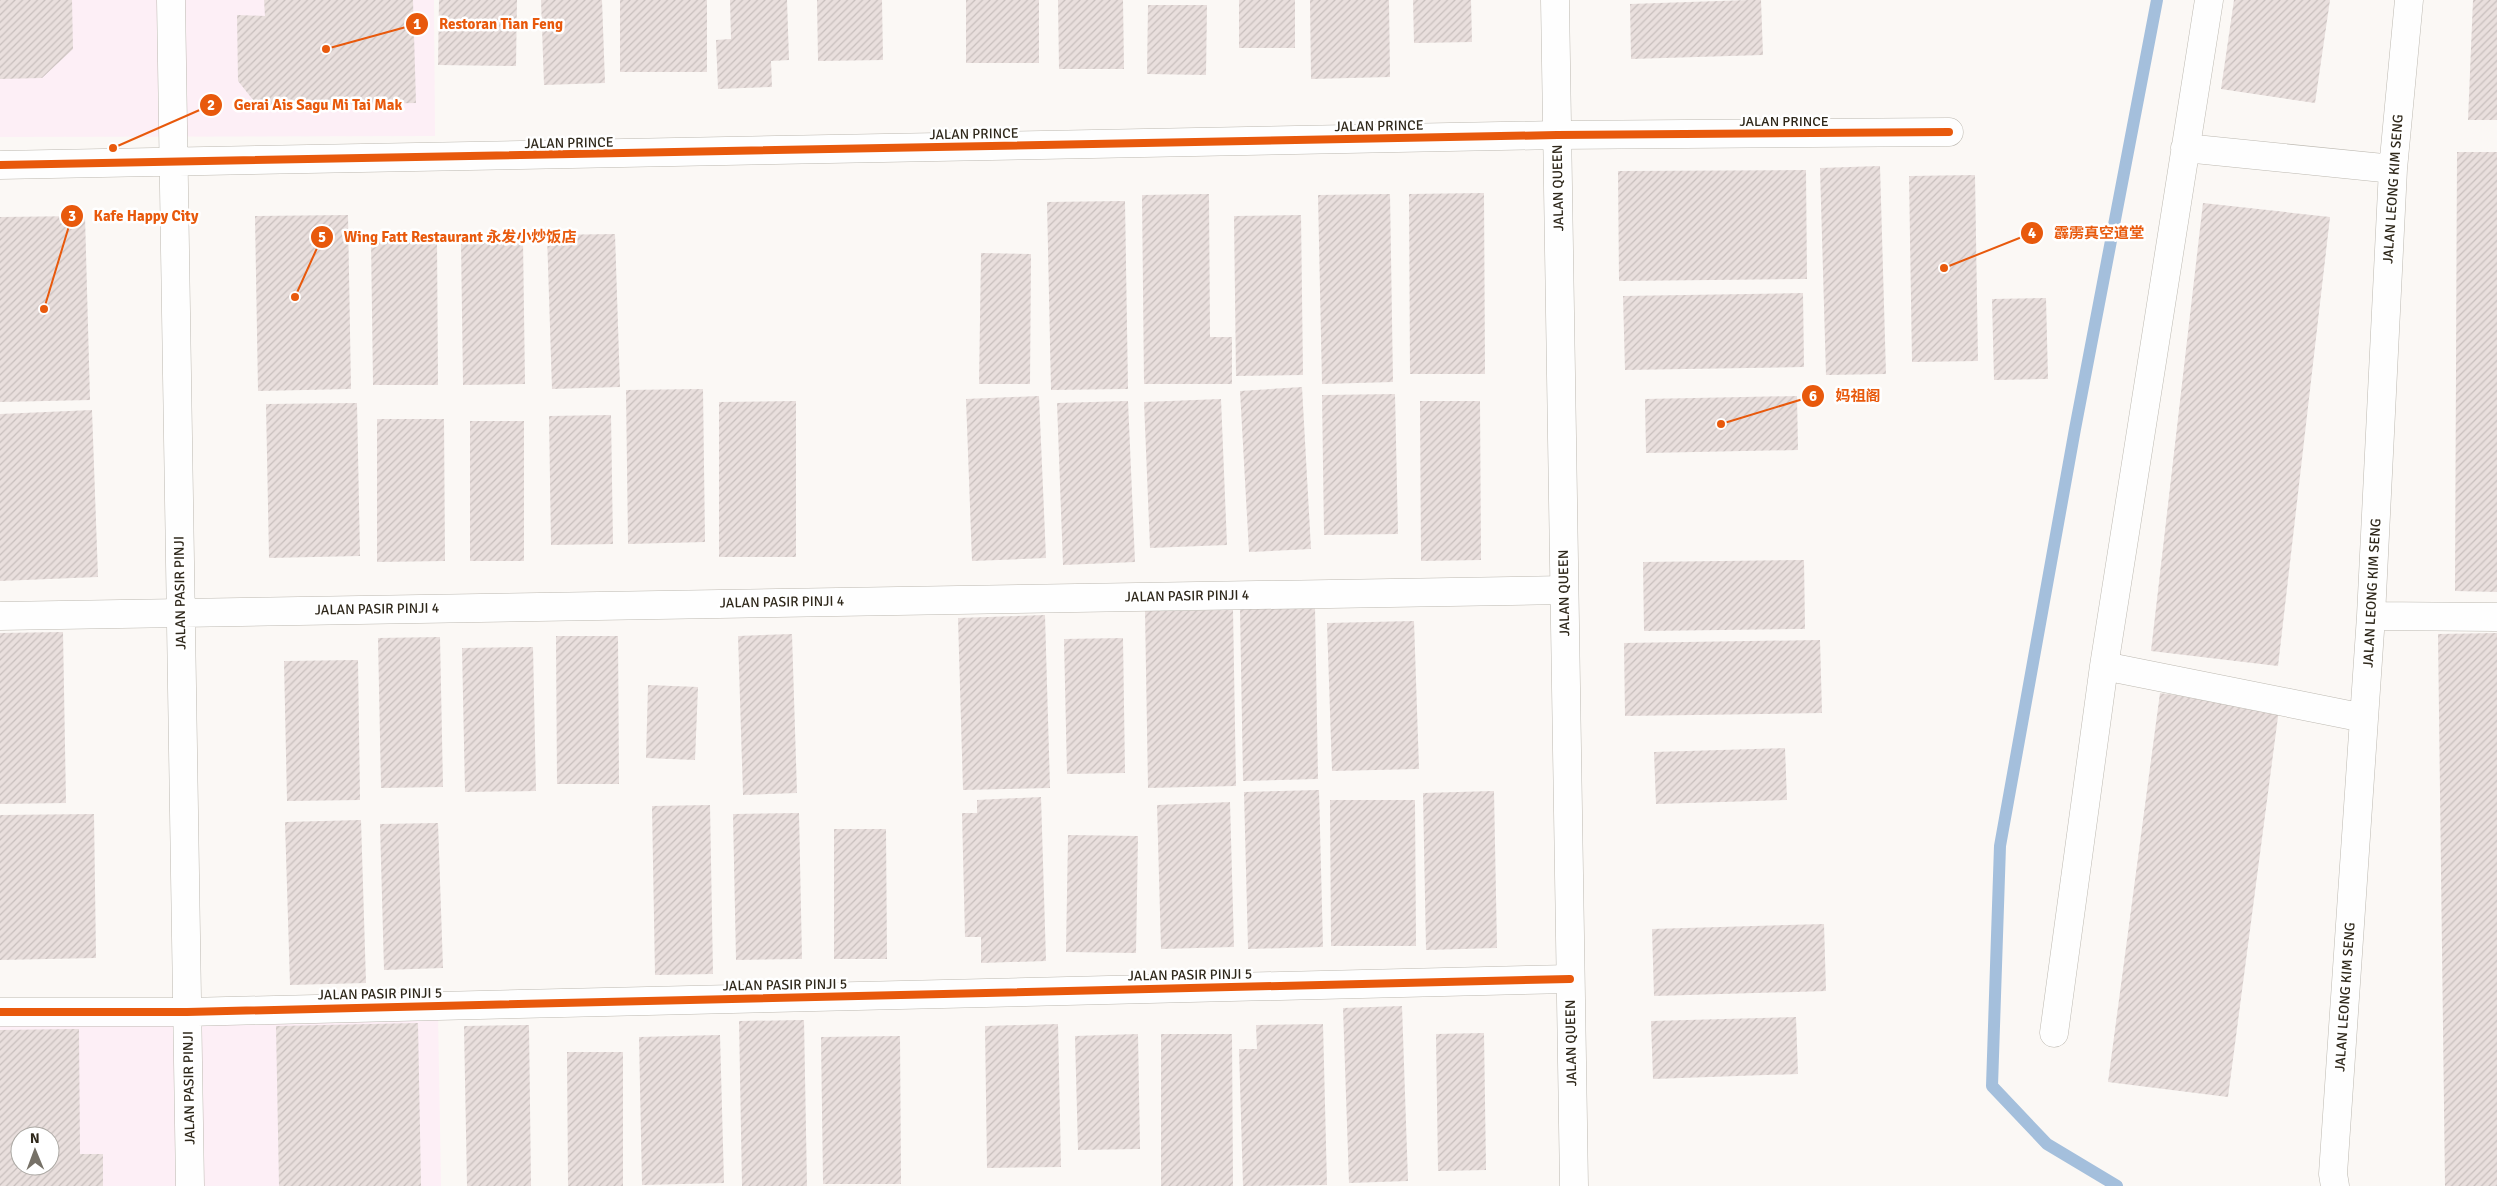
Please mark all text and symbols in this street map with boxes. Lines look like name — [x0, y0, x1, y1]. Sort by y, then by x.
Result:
callout: Restoran Tian Feng — [404, 9, 573, 39]
text: 1 — [413, 15, 421, 33]
text: Restoran Tian Feng — [439, 15, 563, 33]
callout: Gerai Ais Sagu Mi Tai Mak — [198, 90, 412, 120]
text: 2 — [207, 96, 215, 114]
text: Gerai Ais Sagu Mi Tai Mak — [234, 96, 402, 114]
street label: JALAN PRINCE — [1739, 113, 1829, 130]
street label: JALAN LEONG KIM SENG — [2379, 114, 2407, 264]
street label: JALAN PRINCE — [1334, 117, 1424, 135]
street label: JALAN PRINCE — [929, 125, 1019, 143]
street label: JALAN PRINCE — [524, 134, 614, 152]
street label: JALAN QUEEN — [1549, 144, 1567, 232]
callout: Kafe Happy City — [59, 201, 209, 231]
text: 3 — [68, 207, 76, 225]
text: Kafe Happy City — [94, 207, 199, 225]
callout: 霹雳真空道堂 — [2019, 218, 2154, 248]
callout: Wing Fatt Restaurant 永发小炒饭店 — [309, 222, 586, 252]
text: 4 — [2028, 224, 2036, 242]
text: 霹雳真空道堂 — [2054, 224, 2144, 242]
text: 5 — [318, 228, 326, 246]
text: Wing Fatt Restaurant 永发小炒饭店 — [344, 228, 576, 246]
callout: 妈祖阁 — [1800, 381, 1890, 411]
text: 6 — [1809, 387, 1817, 405]
text: 妈祖阁 — [1835, 387, 1881, 405]
street label: JALAN LEONG KIM SENG — [2360, 518, 2384, 668]
street label: JALAN PASIR PINJI — [171, 536, 189, 650]
street label: JALAN QUEEN — [1555, 549, 1573, 637]
street label: JALAN PASIR PINJI 4 — [1125, 586, 1250, 606]
street label: JALAN PASIR PINJI 4 — [720, 592, 845, 612]
street label: JALAN PASIR PINJI 4 — [315, 599, 440, 619]
street label: JALAN LEONG KIM SENG — [2331, 922, 2359, 1072]
street label: JALAN PASIR PINJI 5 — [1128, 965, 1252, 985]
street label: JALAN PASIR PINJI 5 — [723, 975, 847, 995]
street label: JALAN PASIR PINJI 5 — [318, 984, 442, 1004]
street label: JALAN QUEEN — [1562, 999, 1580, 1087]
street label: JALAN PASIR PINJI — [180, 1031, 198, 1145]
north arrow — [10, 1126, 60, 1176]
text: N — [30, 1130, 40, 1147]

